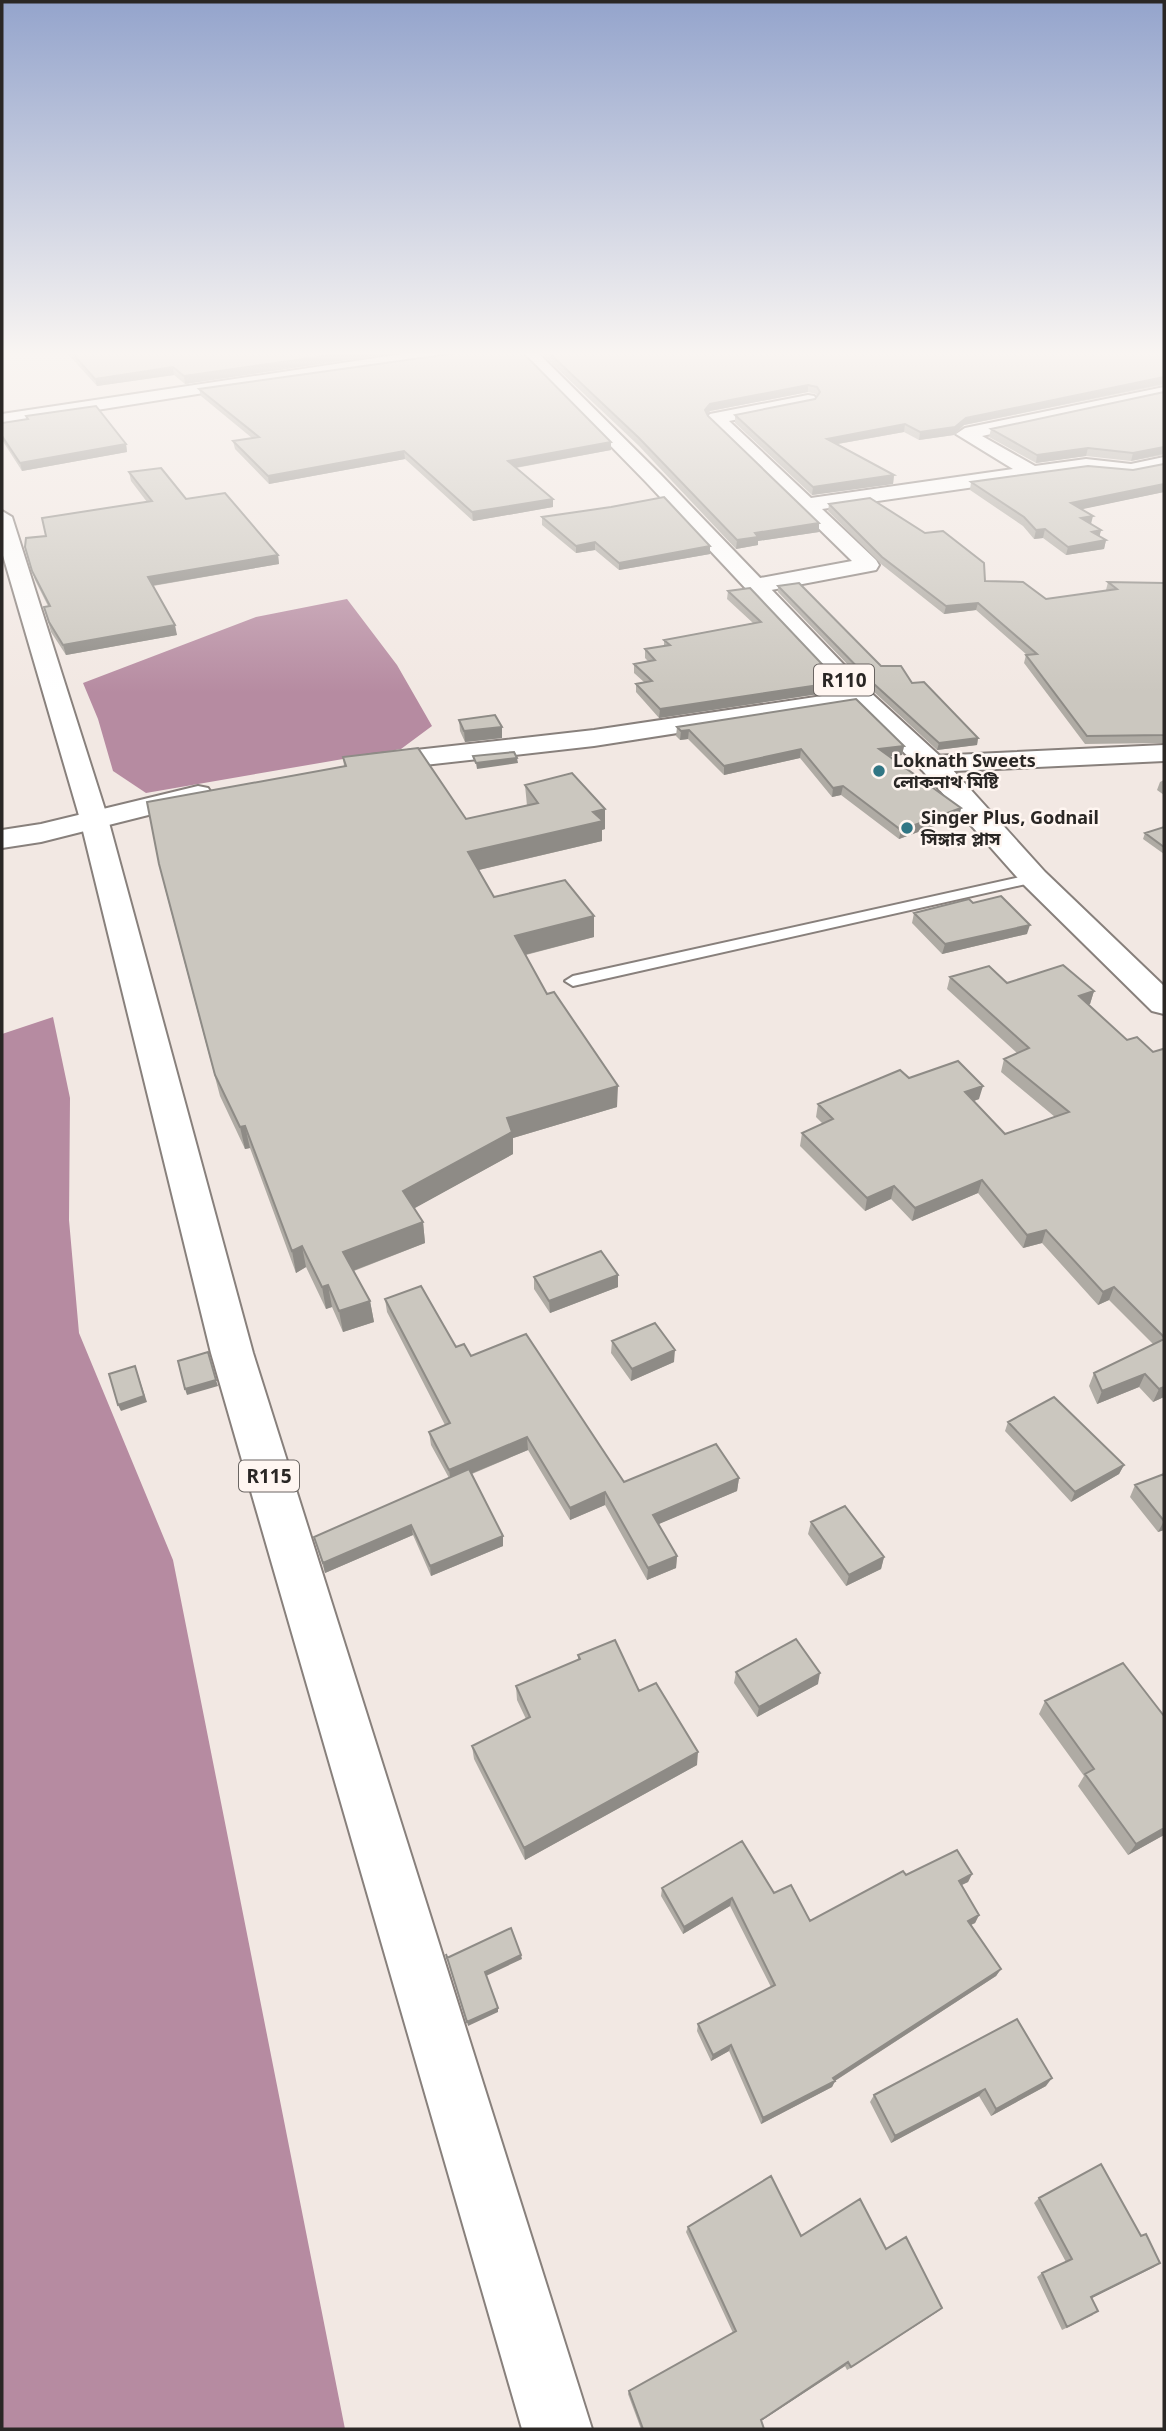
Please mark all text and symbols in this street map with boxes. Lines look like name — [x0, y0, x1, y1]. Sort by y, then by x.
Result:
road number: R110 — [814, 664, 874, 695]
place label: Loknath Sweets লোকনাথ মিষ্টি — [893, 748, 1036, 793]
marker: Loknath Sweets লোকনাথ মিষ্টি — [871, 763, 887, 779]
place label: Singer Plus, Godnail সিঙ্গার প্লাস — [920, 805, 1099, 850]
marker: Singer Plus, Godnail সিঙ্গার প্লাস — [899, 820, 915, 836]
road number: R115 — [239, 1460, 299, 1492]

